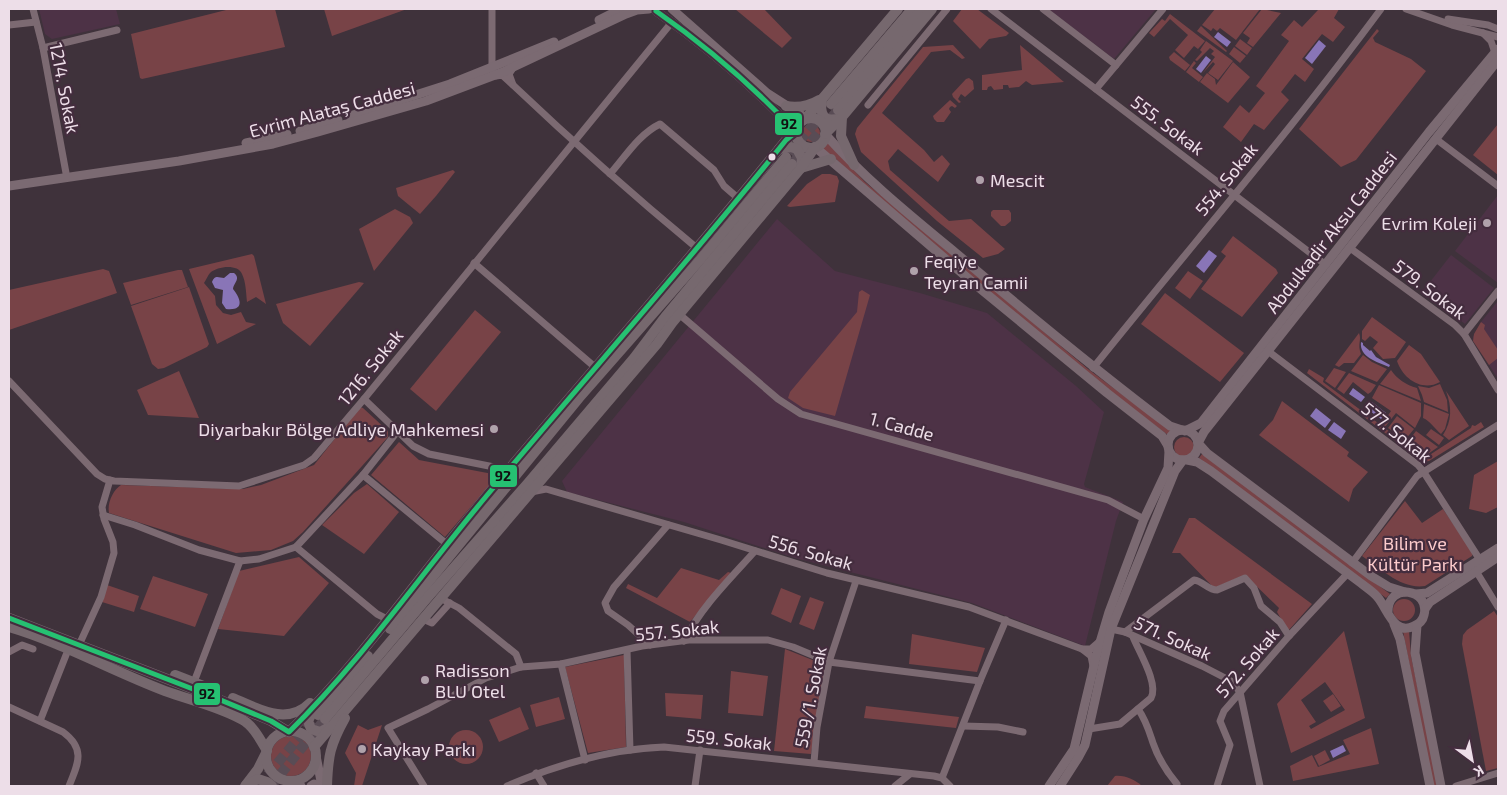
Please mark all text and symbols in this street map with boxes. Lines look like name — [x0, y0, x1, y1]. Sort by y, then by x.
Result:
street label: 1214. Sokak — [45, 41, 85, 135]
street label: Evrim Alataş Caddesi — [247, 76, 418, 143]
street label: 555. Sokak — [1127, 90, 1209, 160]
line badge: 92 — [774, 112, 803, 136]
text: 92 — [781, 115, 797, 132]
street label: 554. Sokak — [1190, 138, 1262, 220]
street label: Abdulkadir Aksu Caddesi — [1261, 147, 1401, 317]
unlabelled marker — [767, 152, 777, 162]
place label: Mescit — [990, 169, 1045, 191]
marker: Mescit — [974, 174, 986, 186]
place label: Evrim Koleji — [1381, 212, 1477, 234]
marker: Evrim Koleji — [1481, 217, 1493, 229]
place label: Feqiye Teyran Camii — [924, 250, 1028, 293]
street label: 579. Sokak — [1389, 254, 1471, 324]
marker: Feqiye Teyran Camii — [908, 265, 920, 277]
street label: 1216. Sokak — [333, 325, 407, 409]
street label: 577. Sokak — [1357, 397, 1437, 467]
street label: 1. Cadde — [867, 407, 937, 445]
place label: Diyarbakır Bölge Adliye Mahkemesi — [198, 418, 484, 440]
marker: Diyarbakır Bölge Adliye Mahkemesi — [488, 423, 500, 435]
line badge: 92 — [489, 464, 518, 488]
text: 92 — [495, 467, 511, 484]
street label: 556. Sokak — [767, 530, 855, 574]
park label: Bilim ve Kültür Parkı — [1367, 532, 1463, 575]
street label: 571. Sokak — [1131, 611, 1215, 665]
street label: 557. Sokak — [634, 615, 720, 645]
street label: 572. Sokak — [1211, 622, 1283, 702]
street label: 559/1. Sokak — [789, 644, 831, 750]
place label: Radisson BLU Otel — [435, 659, 510, 702]
marker: Radisson BLU Otel — [419, 674, 431, 686]
line badge: 92 — [193, 682, 221, 706]
text: 92 — [199, 685, 215, 702]
street label: 559. Sokak — [685, 724, 773, 754]
north arrow — [1447, 735, 1497, 785]
place label: Kaykay Parkı — [372, 738, 476, 760]
marker: Kaykay Parkı — [356, 743, 368, 755]
text: K — [1471, 762, 1487, 781]

